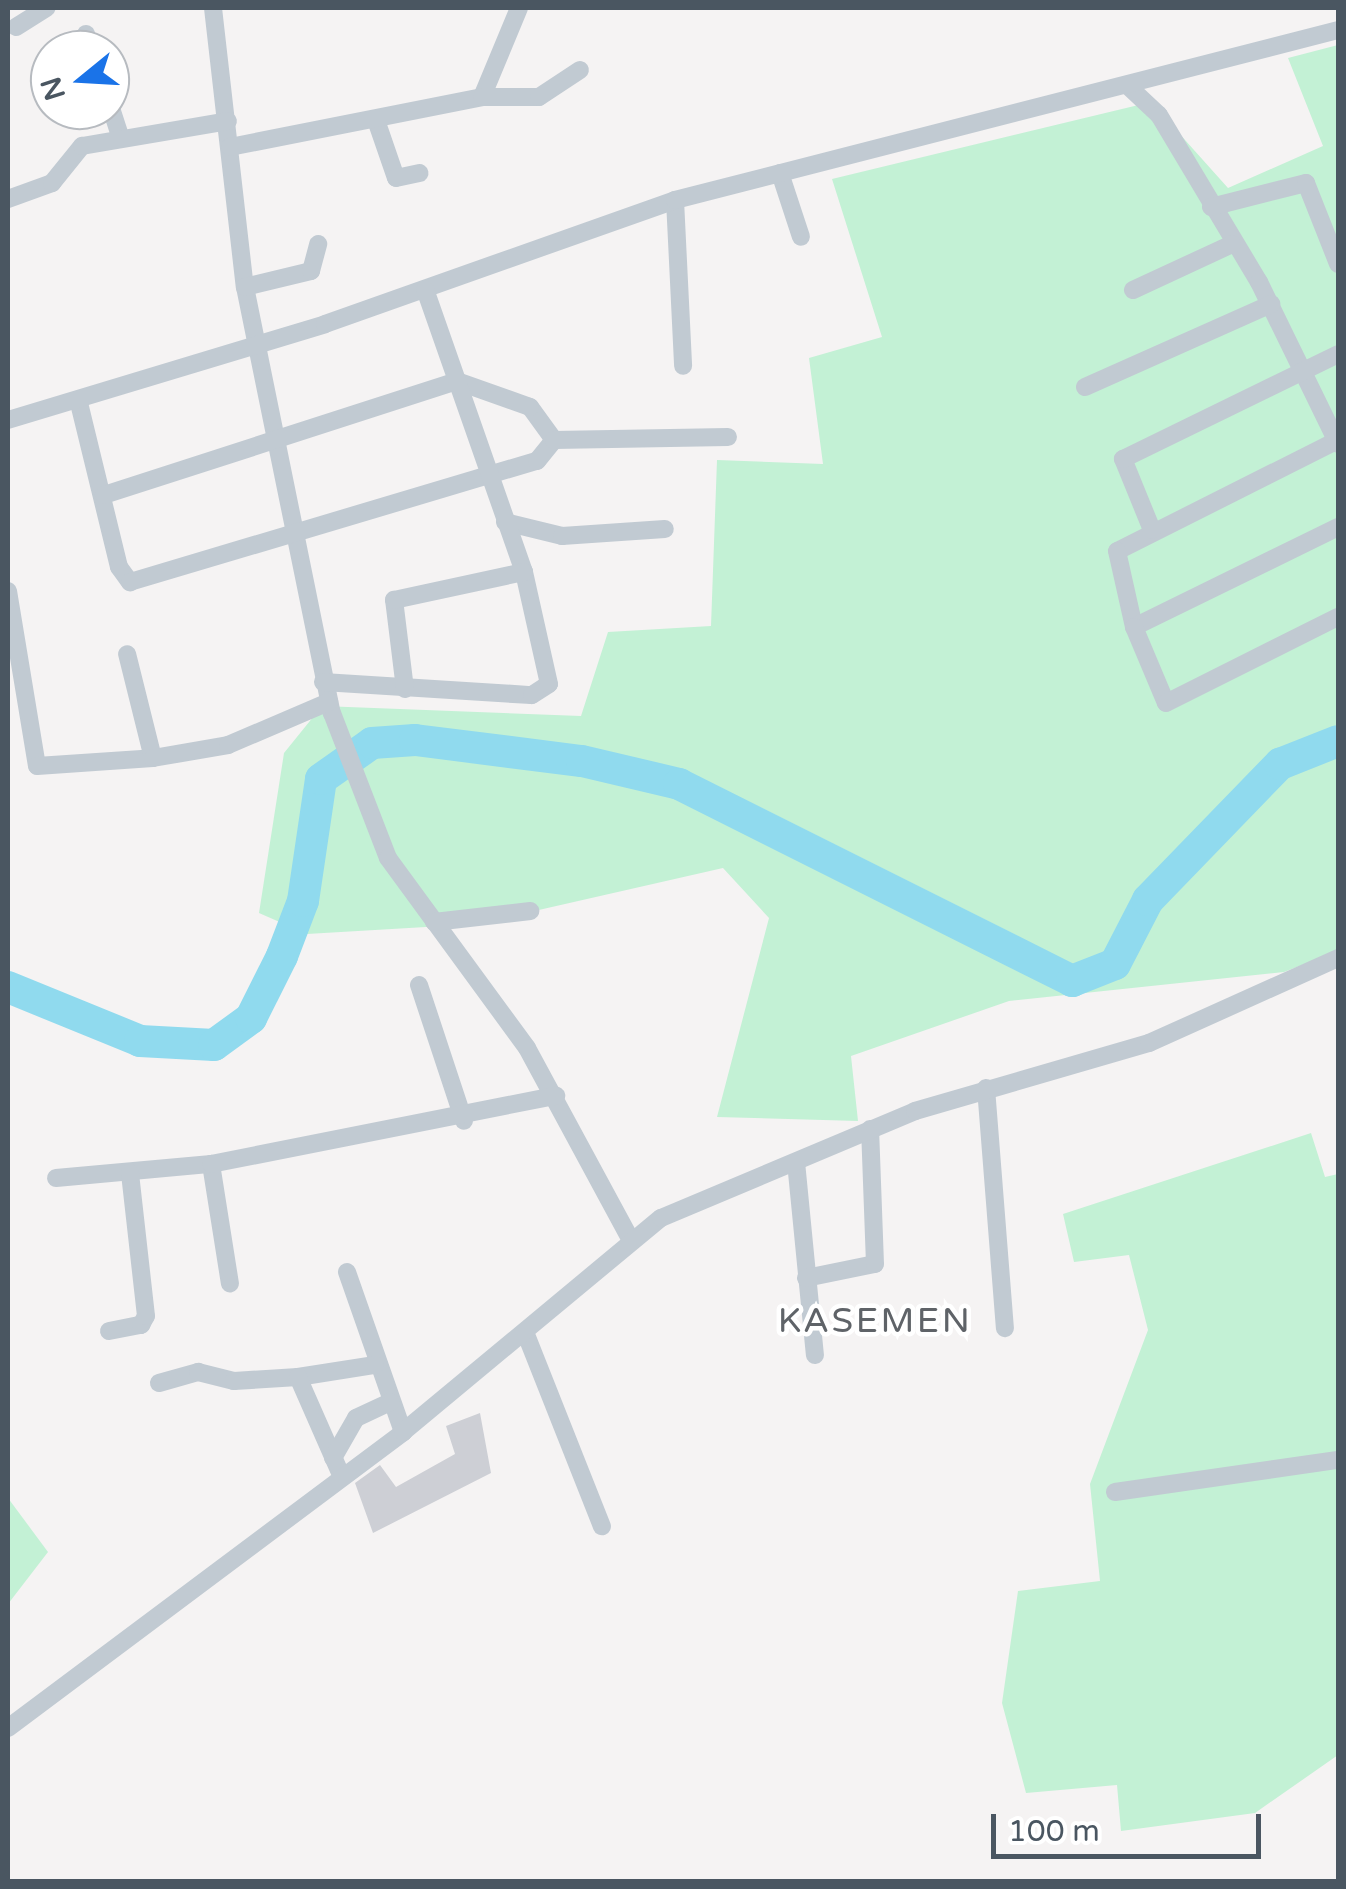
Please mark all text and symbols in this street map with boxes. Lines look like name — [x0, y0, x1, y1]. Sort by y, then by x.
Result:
north arrow — [30, 30, 130, 130]
text: N — [34, 73, 73, 105]
district label: KASEMEN — [778, 1300, 972, 1342]
scale bar — [996, 1794, 1266, 1856]
text: 100 m — [1008, 1813, 1100, 1850]

